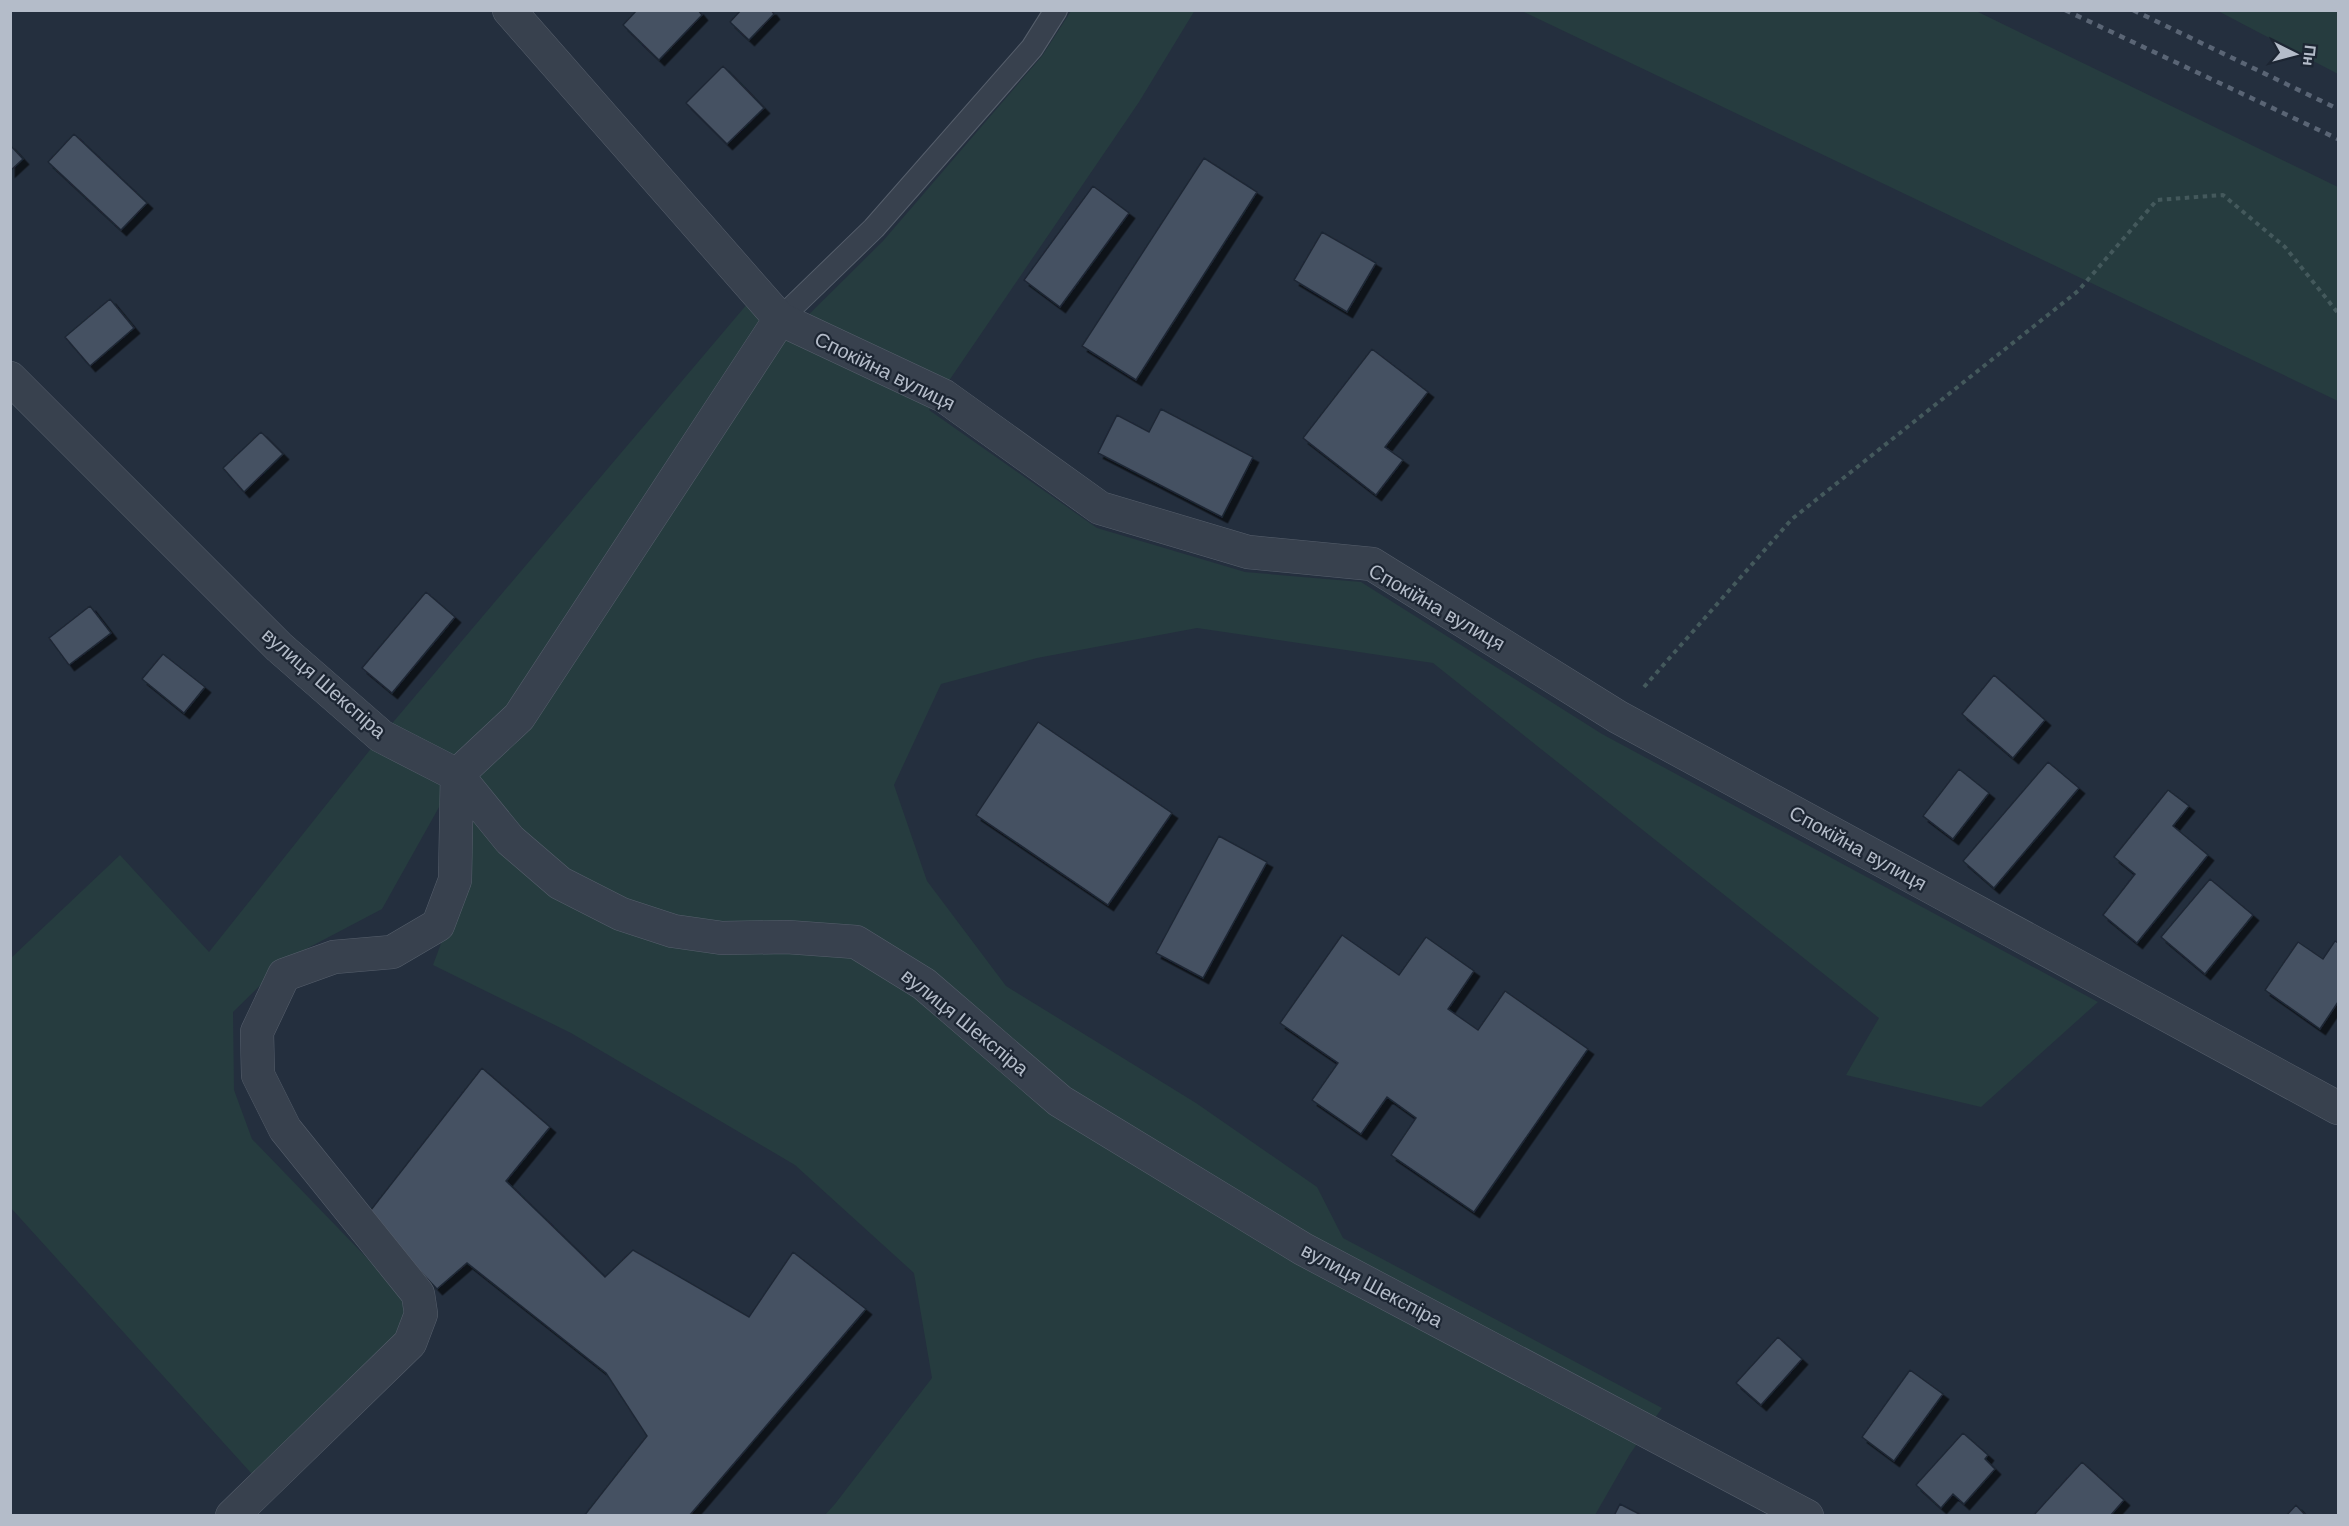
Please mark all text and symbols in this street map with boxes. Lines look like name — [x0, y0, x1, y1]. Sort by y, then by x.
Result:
north arrow — [2265, 24, 2325, 84]
text: Пн — [2300, 44, 2319, 67]
street label: Спокійна вулиця — [811, 327, 959, 415]
street label: Спокійна вулиця — [1365, 559, 1509, 655]
street label: вулиця Шекспіра — [258, 623, 391, 743]
street label: Спокійна вулиця — [1786, 801, 1930, 895]
street label: вулиця Шекспіра — [897, 964, 1033, 1080]
street label: вулиця Шекспіра — [1298, 1239, 1447, 1332]

